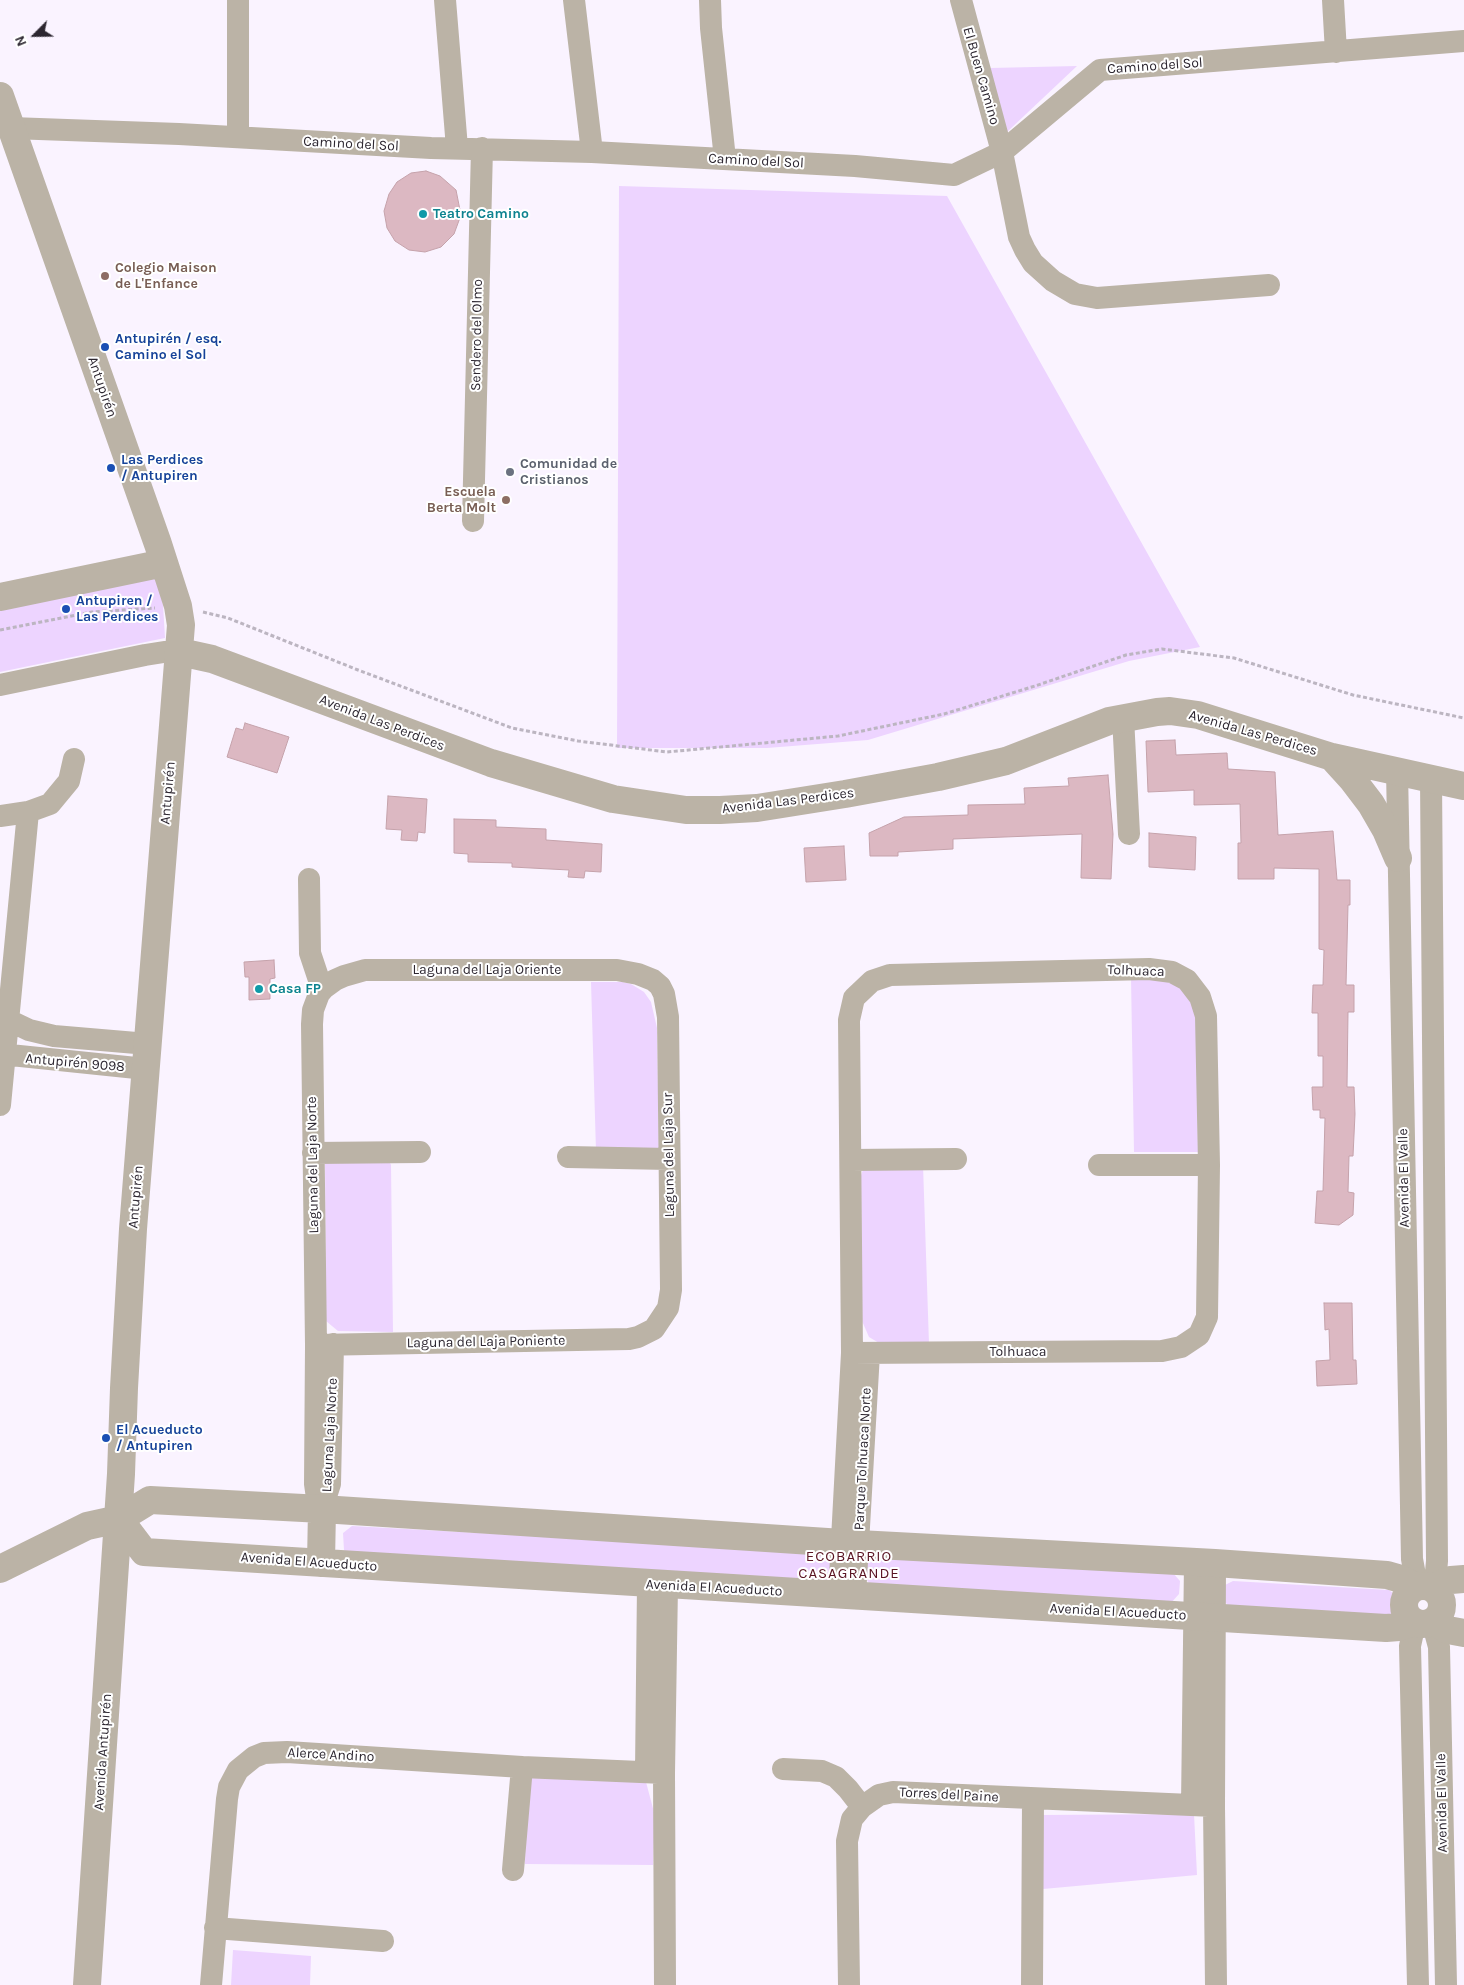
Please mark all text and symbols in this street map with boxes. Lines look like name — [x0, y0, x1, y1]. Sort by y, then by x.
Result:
north arrow — [10, 10, 60, 60]
street label: El Buen Camino — [959, 25, 1003, 127]
text: N — [11, 33, 31, 49]
street label: Camino del Sol — [1107, 54, 1203, 78]
street label: Camino del Sol — [303, 133, 399, 155]
street label: Camino del Sol — [708, 150, 804, 172]
place label: Teatro Camino — [433, 206, 529, 222]
marker: Teatro Camino — [417, 208, 429, 220]
place label: Colegio Maison de L'Enfance — [115, 260, 217, 292]
marker: Colegio Maison de L'Enfance — [99, 270, 111, 282]
street label: Sendero del Olmo — [468, 279, 486, 391]
place label: Antupirén / esq. Camino el Sol — [115, 331, 222, 364]
marker: Antupirén / esq. Camino el Sol — [99, 341, 111, 353]
street label: Antupirén — [84, 354, 120, 420]
place label: Las Perdices / Antupiren — [121, 452, 203, 484]
place label: Comunidad de Cristianos — [520, 456, 617, 488]
marker: Las Perdices / Antupiren — [105, 462, 117, 474]
marker: Comunidad de Cristianos — [504, 466, 516, 478]
place label: Escuela Berta Molt — [427, 484, 496, 516]
marker: Escuela Berta Molt — [500, 494, 512, 506]
place label: Antupiren / Las Perdices — [76, 593, 158, 626]
marker: Antupiren / Las Perdices — [60, 603, 72, 615]
street label: Avenida Las Perdices — [317, 691, 447, 755]
street label: Avenida Las Perdices — [1187, 707, 1319, 759]
street label: Antupirén — [157, 761, 179, 825]
street label: Avenida Las Perdices — [721, 785, 855, 817]
street label: Laguna del Laja Oriente — [413, 962, 561, 978]
street label: Tolhuaca — [1107, 962, 1165, 980]
place label: Casa FP — [269, 981, 321, 997]
marker: Casa FP — [253, 983, 265, 995]
street label: Antupirén 9098 — [25, 1050, 125, 1076]
street label: Laguna del Laja Sur — [660, 1093, 678, 1217]
street label: Laguna del Laja Norte — [303, 1096, 323, 1234]
street label: Avenida El Valle — [1395, 1128, 1413, 1228]
street label: Antupirén — [125, 1165, 147, 1229]
street label: Laguna del Laja Poniente — [407, 1332, 565, 1352]
street label: Tolhuaca — [989, 1344, 1047, 1360]
street label: Laguna Laja Norte — [319, 1377, 341, 1493]
street label: Parque Tolhuaca Norte — [851, 1387, 875, 1531]
place label: El Acueducto / Antupiren — [116, 1422, 203, 1454]
marker: El Acueducto / Antupiren — [100, 1432, 112, 1444]
district label: ECOBARRIO CASAGRANDE — [797, 1548, 901, 1583]
street label: Avenida El Acueducto — [240, 1549, 378, 1575]
street label: Avenida El Acueducto — [645, 1576, 783, 1600]
street label: Avenida El Acueducto — [1049, 1600, 1187, 1624]
street label: Avenida Antupirén — [91, 1693, 115, 1811]
street label: Alerce Andino — [287, 1744, 375, 1766]
street label: Avenida El Valle — [1433, 1753, 1451, 1853]
street label: Torres del Paine — [899, 1784, 999, 1806]

